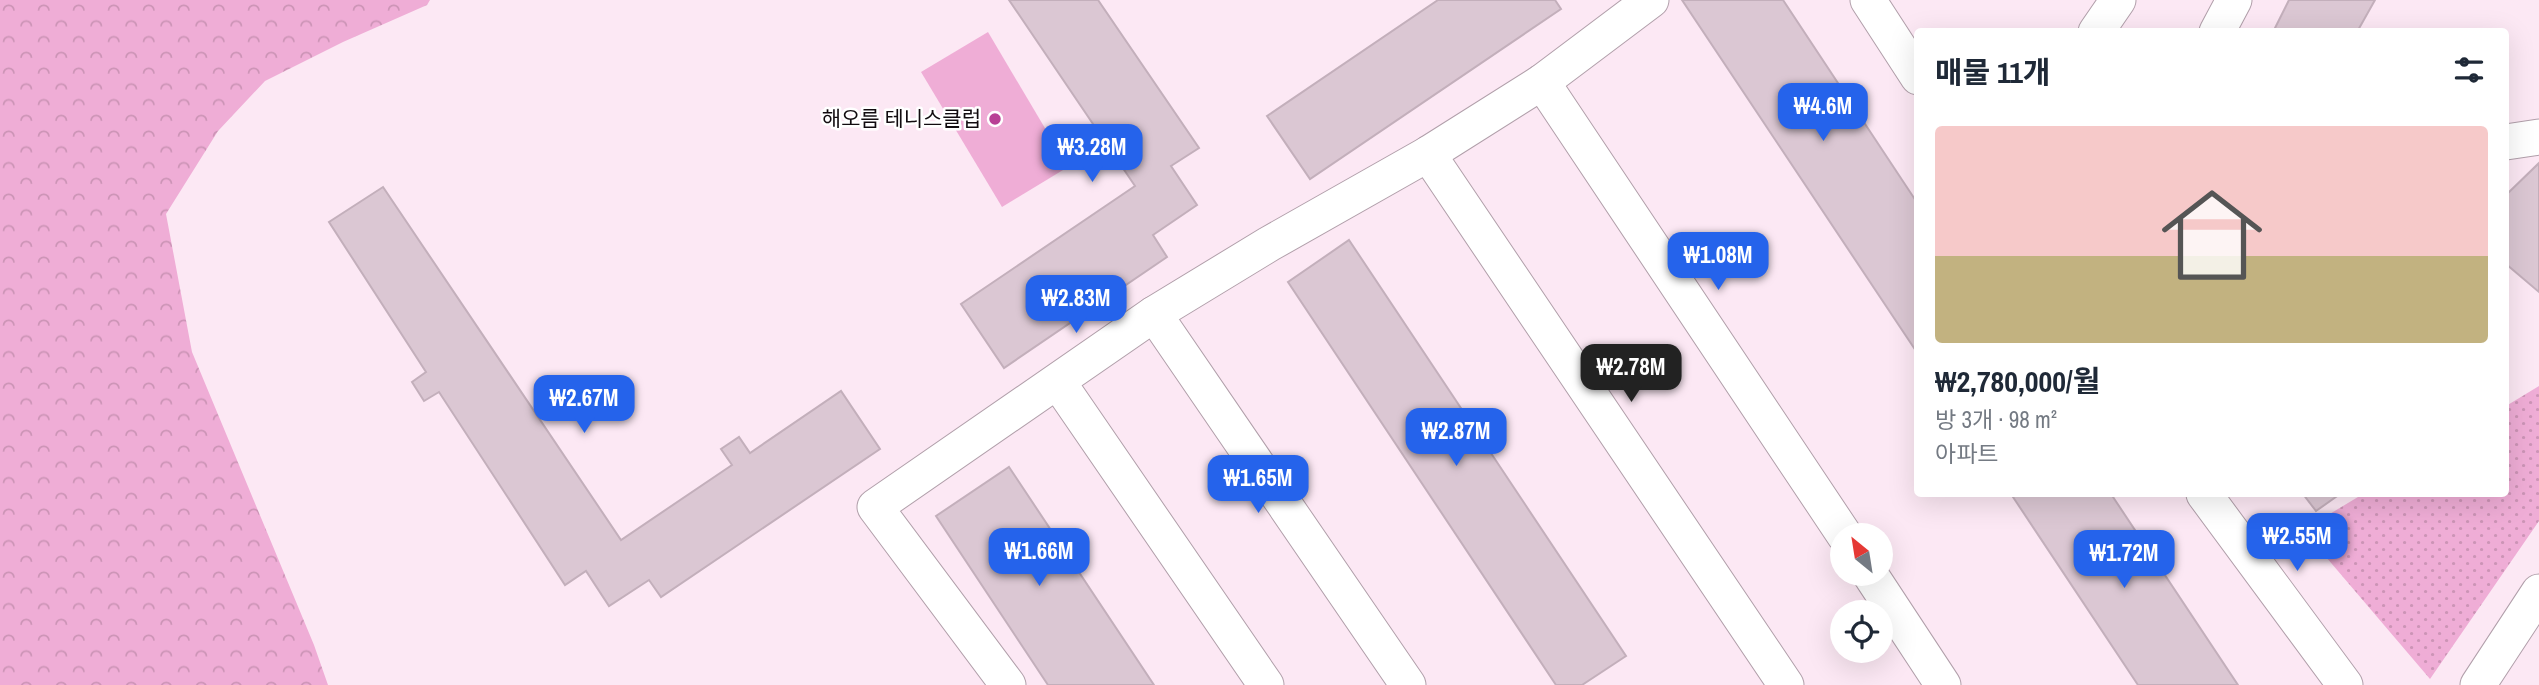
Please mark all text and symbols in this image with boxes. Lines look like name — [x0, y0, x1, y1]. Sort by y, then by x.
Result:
icon: filters — [2450, 51, 2488, 89]
text: 매물 11개 — [1935, 52, 2051, 92]
pin: ₩4.6M — [1774, 83, 1872, 143]
text: ₩4.6M — [1794, 90, 1852, 121]
place label: 해오름 테니스클럽 — [822, 104, 981, 133]
marker: 해오름 테니스클럽 — [987, 111, 1003, 127]
pin: ₩3.28M — [1035, 124, 1149, 184]
text: ₩3.28M — [1058, 131, 1126, 162]
icon: home — [2149, 172, 2275, 298]
pin: ₩1.08M — [1661, 232, 1775, 292]
text: ₩1.08M — [1684, 239, 1752, 270]
pin: ₩2.83M — [1019, 276, 1133, 335]
text: ₩2.83M — [1042, 282, 1110, 313]
pin: ₩2.78M — [1574, 344, 1688, 404]
text: ₩2.78M — [1597, 351, 1665, 382]
text: ₩2,780,000/월 — [1935, 361, 2100, 401]
pin: ₩2.67M — [527, 376, 641, 435]
text: ₩2.67M — [550, 382, 618, 413]
text: 방 3개 · 98 m² — [1935, 404, 2057, 435]
pin: ₩2.87M — [1399, 408, 1513, 468]
text: ₩2.87M — [1422, 415, 1490, 446]
text: 아파트 — [1935, 438, 1998, 469]
pin: ₩1.65M — [1201, 456, 1315, 515]
text: ₩1.65M — [1224, 462, 1292, 493]
pin: ₩2.55M — [2240, 514, 2354, 573]
text: ₩2.55M — [2263, 520, 2331, 551]
north arrow — [1830, 523, 1894, 586]
map controls — [1830, 523, 1893, 663]
pin: ₩1.66M — [982, 528, 1096, 588]
pin: ₩1.72M — [2067, 530, 2181, 590]
text: ₩1.66M — [1005, 535, 1073, 566]
text: ₩1.72M — [2090, 537, 2158, 568]
button: locate — [1830, 600, 1893, 663]

